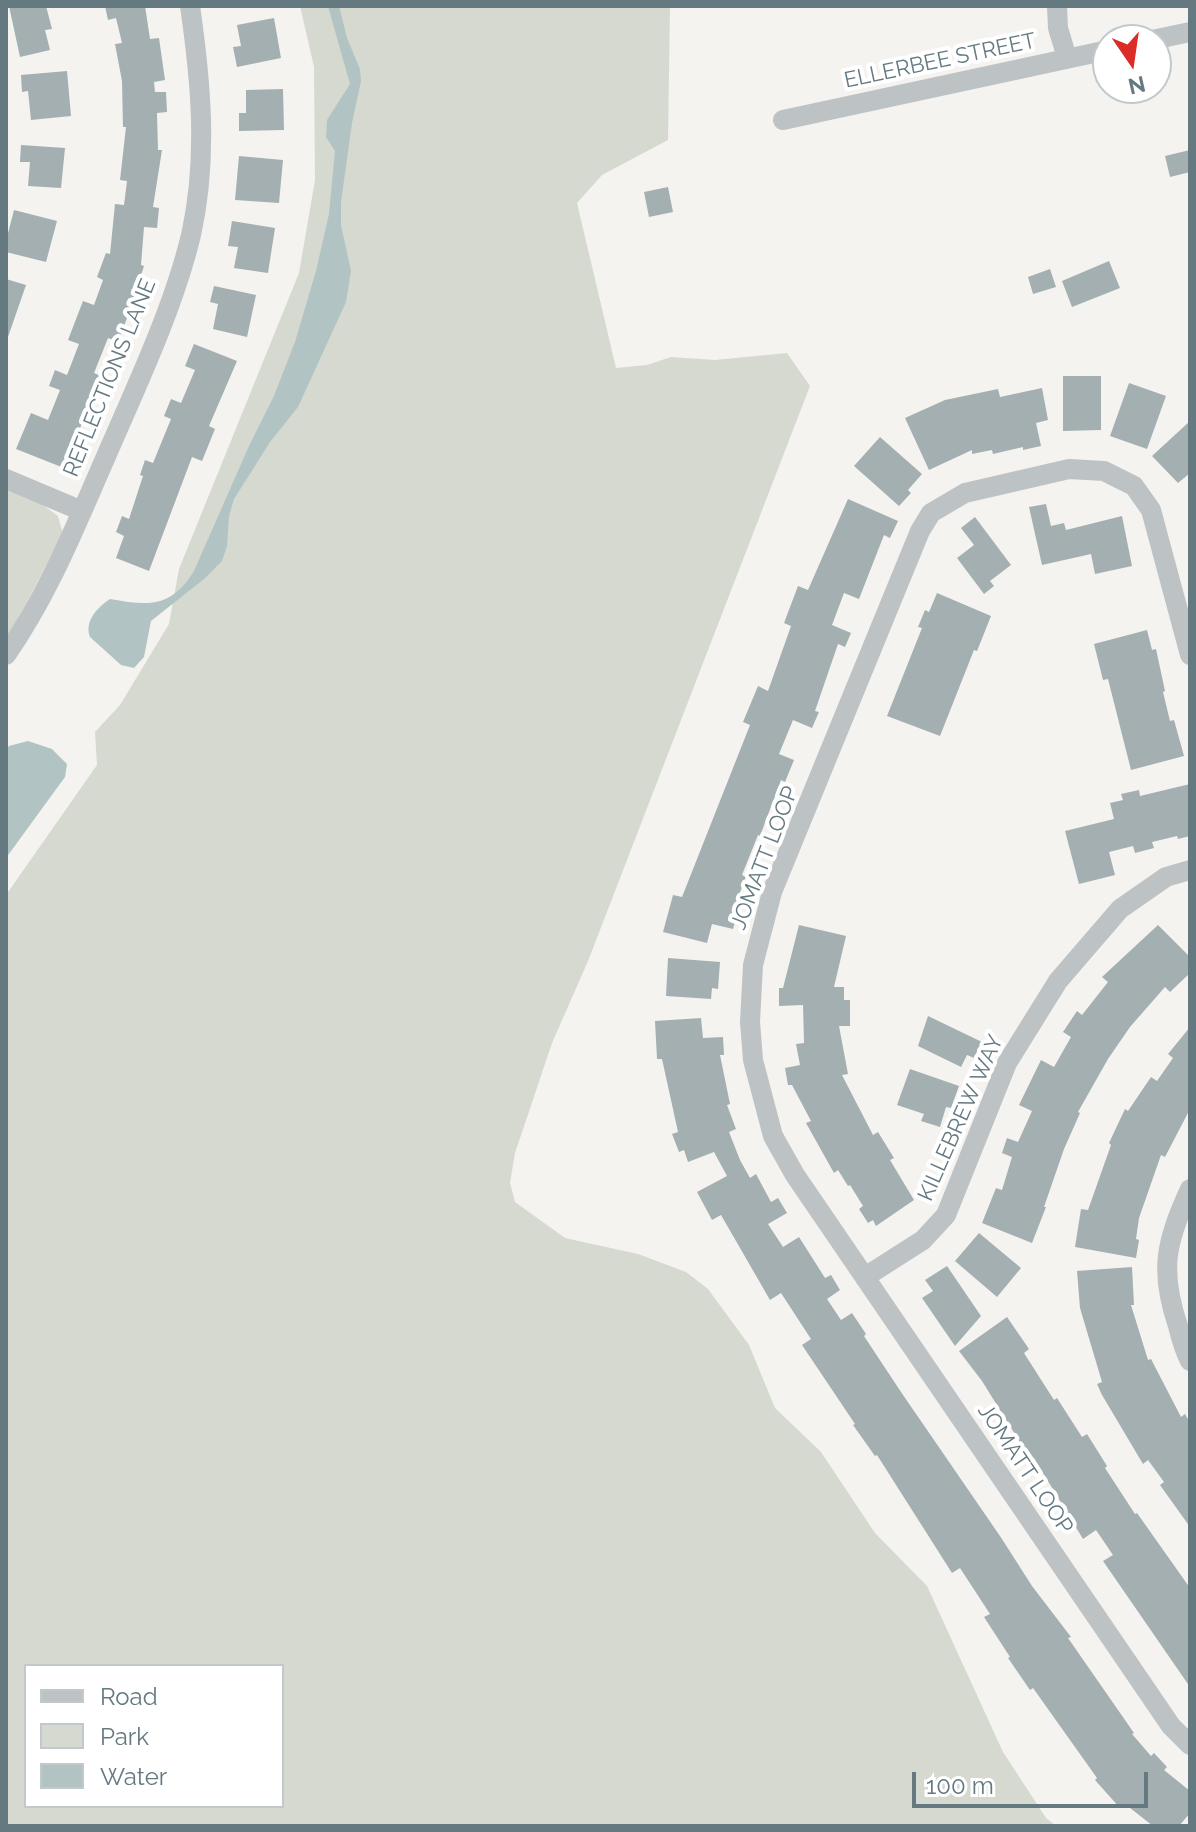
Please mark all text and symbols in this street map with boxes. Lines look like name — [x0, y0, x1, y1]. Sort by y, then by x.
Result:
north arrow — [1092, 24, 1172, 104]
street label: ELLERBEE STREET — [842, 28, 1038, 94]
text: N — [1126, 71, 1148, 100]
street label: REFLECTIONS LANE — [58, 275, 162, 481]
street label: JOMATT LOOP — [726, 783, 804, 933]
street label: KILLEBREW WAY — [913, 1031, 1009, 1205]
street label: JOMATT LOOP — [972, 1399, 1078, 1539]
legend — [24, 1664, 284, 1808]
text: Road — [100, 1682, 158, 1711]
text: Park — [100, 1722, 149, 1751]
scale bar — [916, 1756, 1152, 1806]
text: Water — [100, 1762, 167, 1791]
text: 100 m — [926, 1771, 994, 1800]

